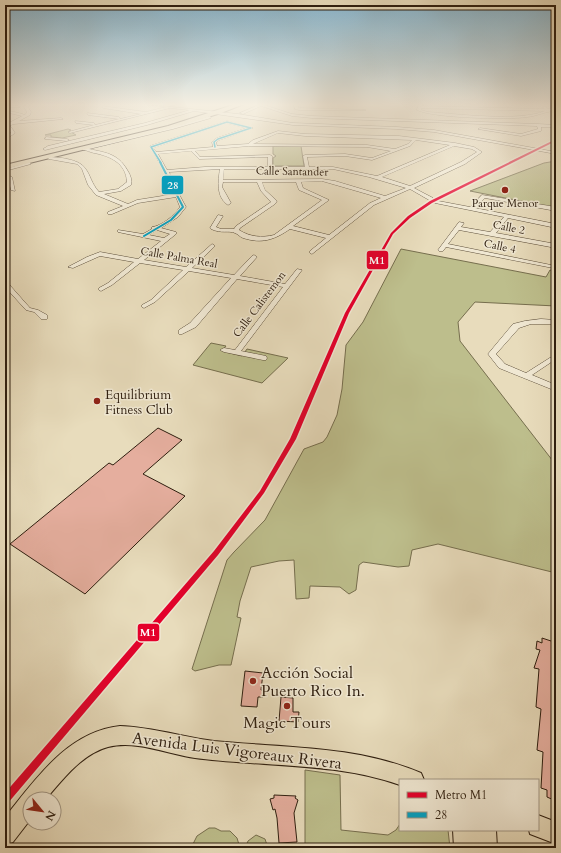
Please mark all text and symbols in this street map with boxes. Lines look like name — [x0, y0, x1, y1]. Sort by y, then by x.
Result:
street label: Calle Santander — [256, 163, 329, 180]
line badge: 28 — [161, 175, 184, 195]
text: 28 — [167, 178, 179, 193]
marker: Parque Menor — [500, 185, 510, 195]
place label: Parque Menor — [472, 196, 539, 211]
street label: Calle 2 — [492, 217, 527, 238]
street label: Calle 4 — [483, 236, 518, 257]
street label: Calle Palma Real — [139, 243, 219, 272]
line badge: M1 — [366, 250, 389, 270]
text: M1 — [369, 253, 385, 268]
street label: Calle Calistemon — [230, 267, 290, 341]
place label: Equilibrium Fitness Club — [105, 386, 173, 419]
marker: Equilibrium Fitness Club — [92, 396, 102, 406]
line badge: M1 — [137, 623, 160, 642]
text: M1 — [140, 625, 156, 640]
place label: Acción Social Puerto Rico In. — [261, 662, 365, 702]
marker: Acción Social Puerto Rico In. — [248, 676, 258, 686]
marker: Magic Tours — [282, 701, 292, 711]
place label: Magic Tours — [243, 712, 331, 734]
street label: Avenida Luis Vigoreaux Rivera — [131, 727, 343, 775]
legend — [399, 779, 539, 831]
text: Metro M1 — [435, 787, 487, 803]
north arrow — [22, 791, 62, 831]
text: 28 — [435, 807, 447, 823]
text: N — [41, 808, 59, 824]

